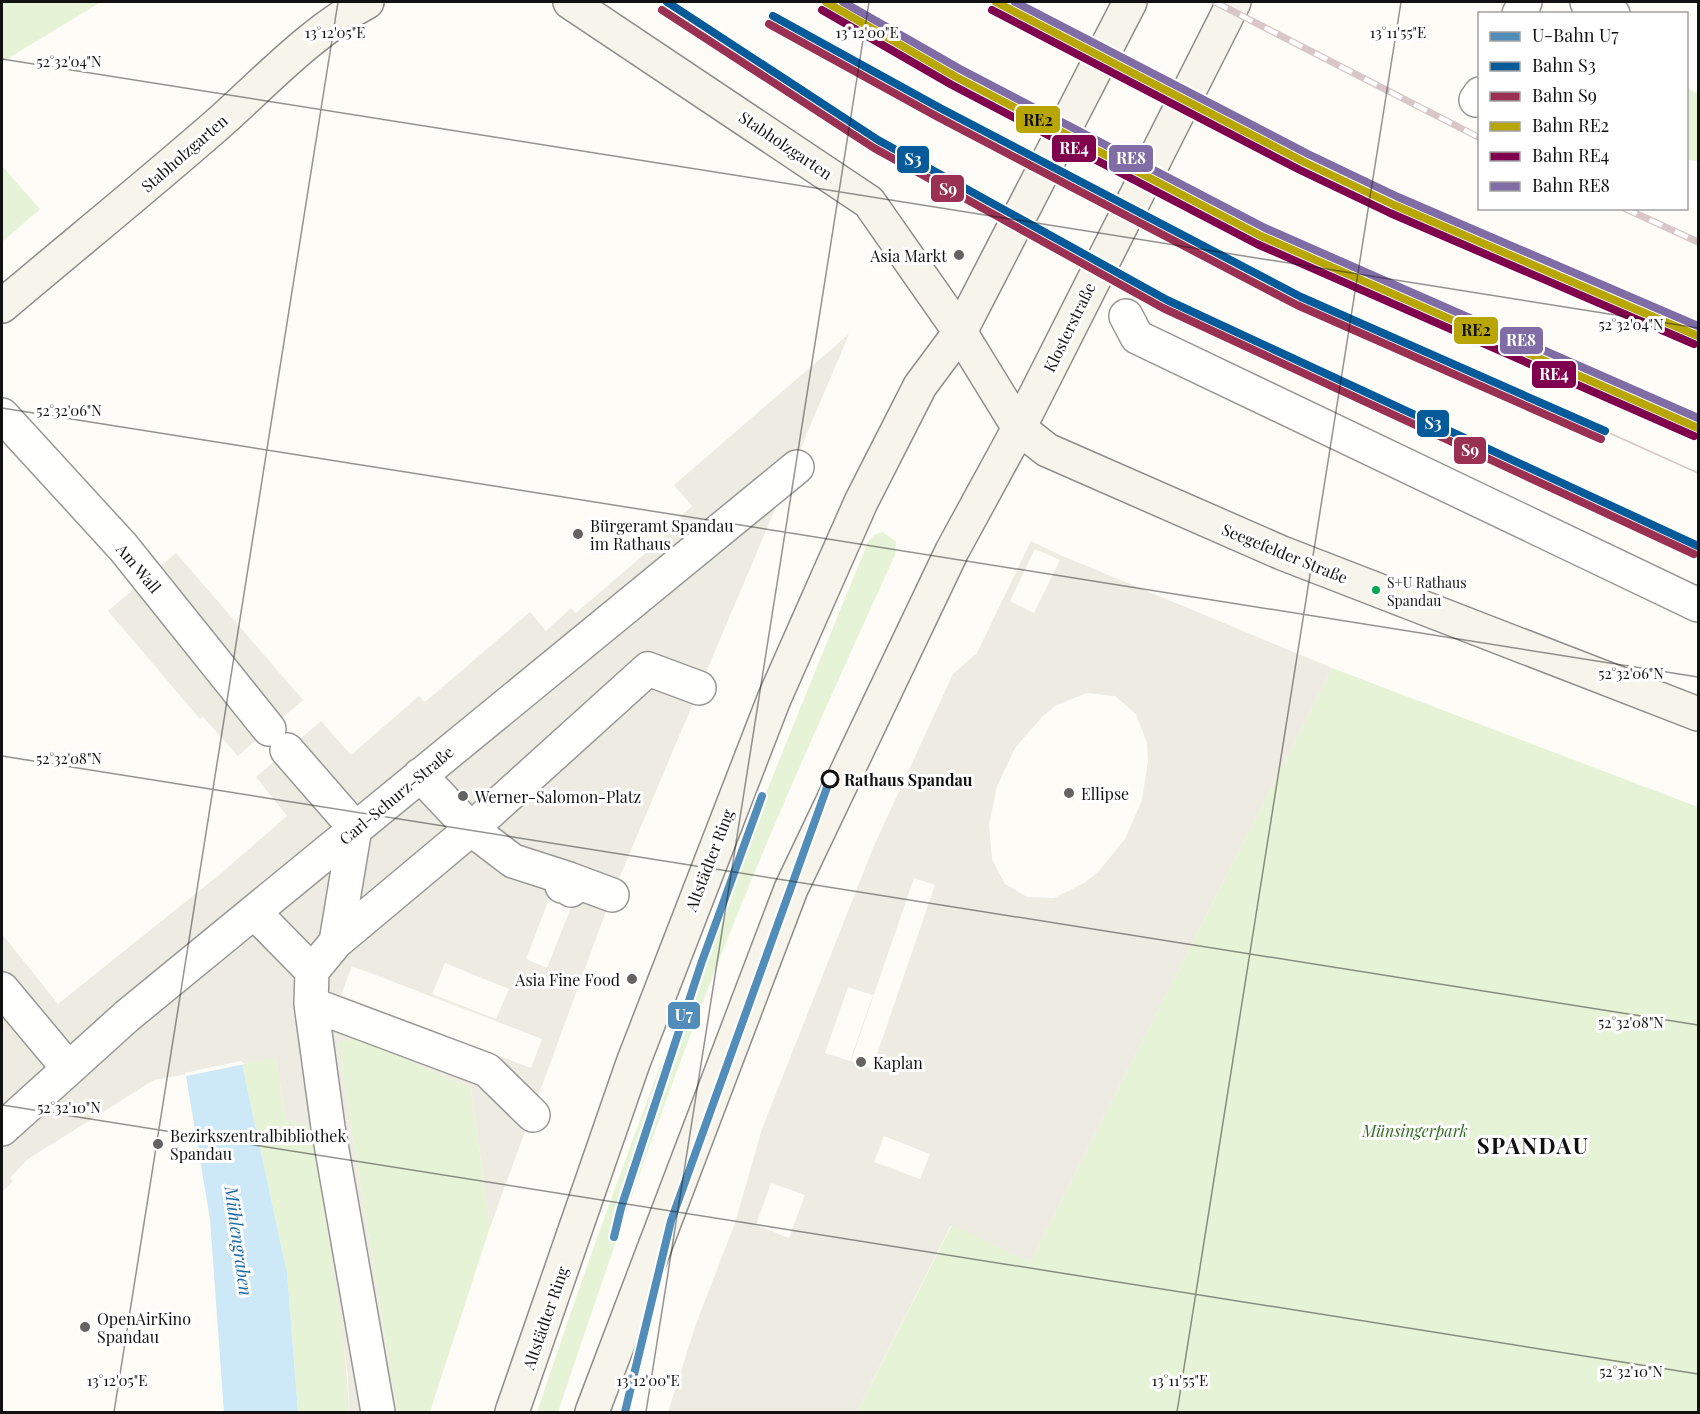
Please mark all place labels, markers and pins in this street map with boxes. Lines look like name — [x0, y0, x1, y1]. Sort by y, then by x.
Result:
place label: Asia Markt — [869, 245, 947, 266]
marker: Asia Markt — [952, 248, 966, 262]
place label: Bürgeramt Spandau im Rathaus — [590, 515, 733, 554]
marker: Bürgeramt Spandau im Rathaus — [571, 527, 585, 541]
place label: S+U Rathaus Spandau — [1387, 573, 1466, 610]
marker: S+U Rathaus Spandau — [1370, 584, 1382, 596]
place label: Rathaus Spandau — [844, 769, 973, 790]
marker: Rathaus Spandau — [821, 770, 839, 788]
place label: Ellipse — [1081, 783, 1129, 804]
place label: Werner-Salomon-Platz — [474, 786, 641, 807]
marker: Ellipse — [1062, 786, 1076, 800]
marker: Werner-Salomon-Platz — [456, 789, 470, 803]
place label: Asia Fine Food — [514, 969, 620, 990]
marker: Asia Fine Food — [625, 972, 639, 986]
place label: Kaplan — [873, 1052, 923, 1073]
marker: Kaplan — [854, 1055, 868, 1069]
place label: Bezirkszentralbibliothek Spandau — [170, 1125, 346, 1164]
marker: Bezirkszentralbibliothek Spandau — [151, 1137, 165, 1151]
place label: OpenAirKino Spandau — [97, 1308, 191, 1347]
marker: OpenAirKino Spandau — [78, 1320, 92, 1334]

